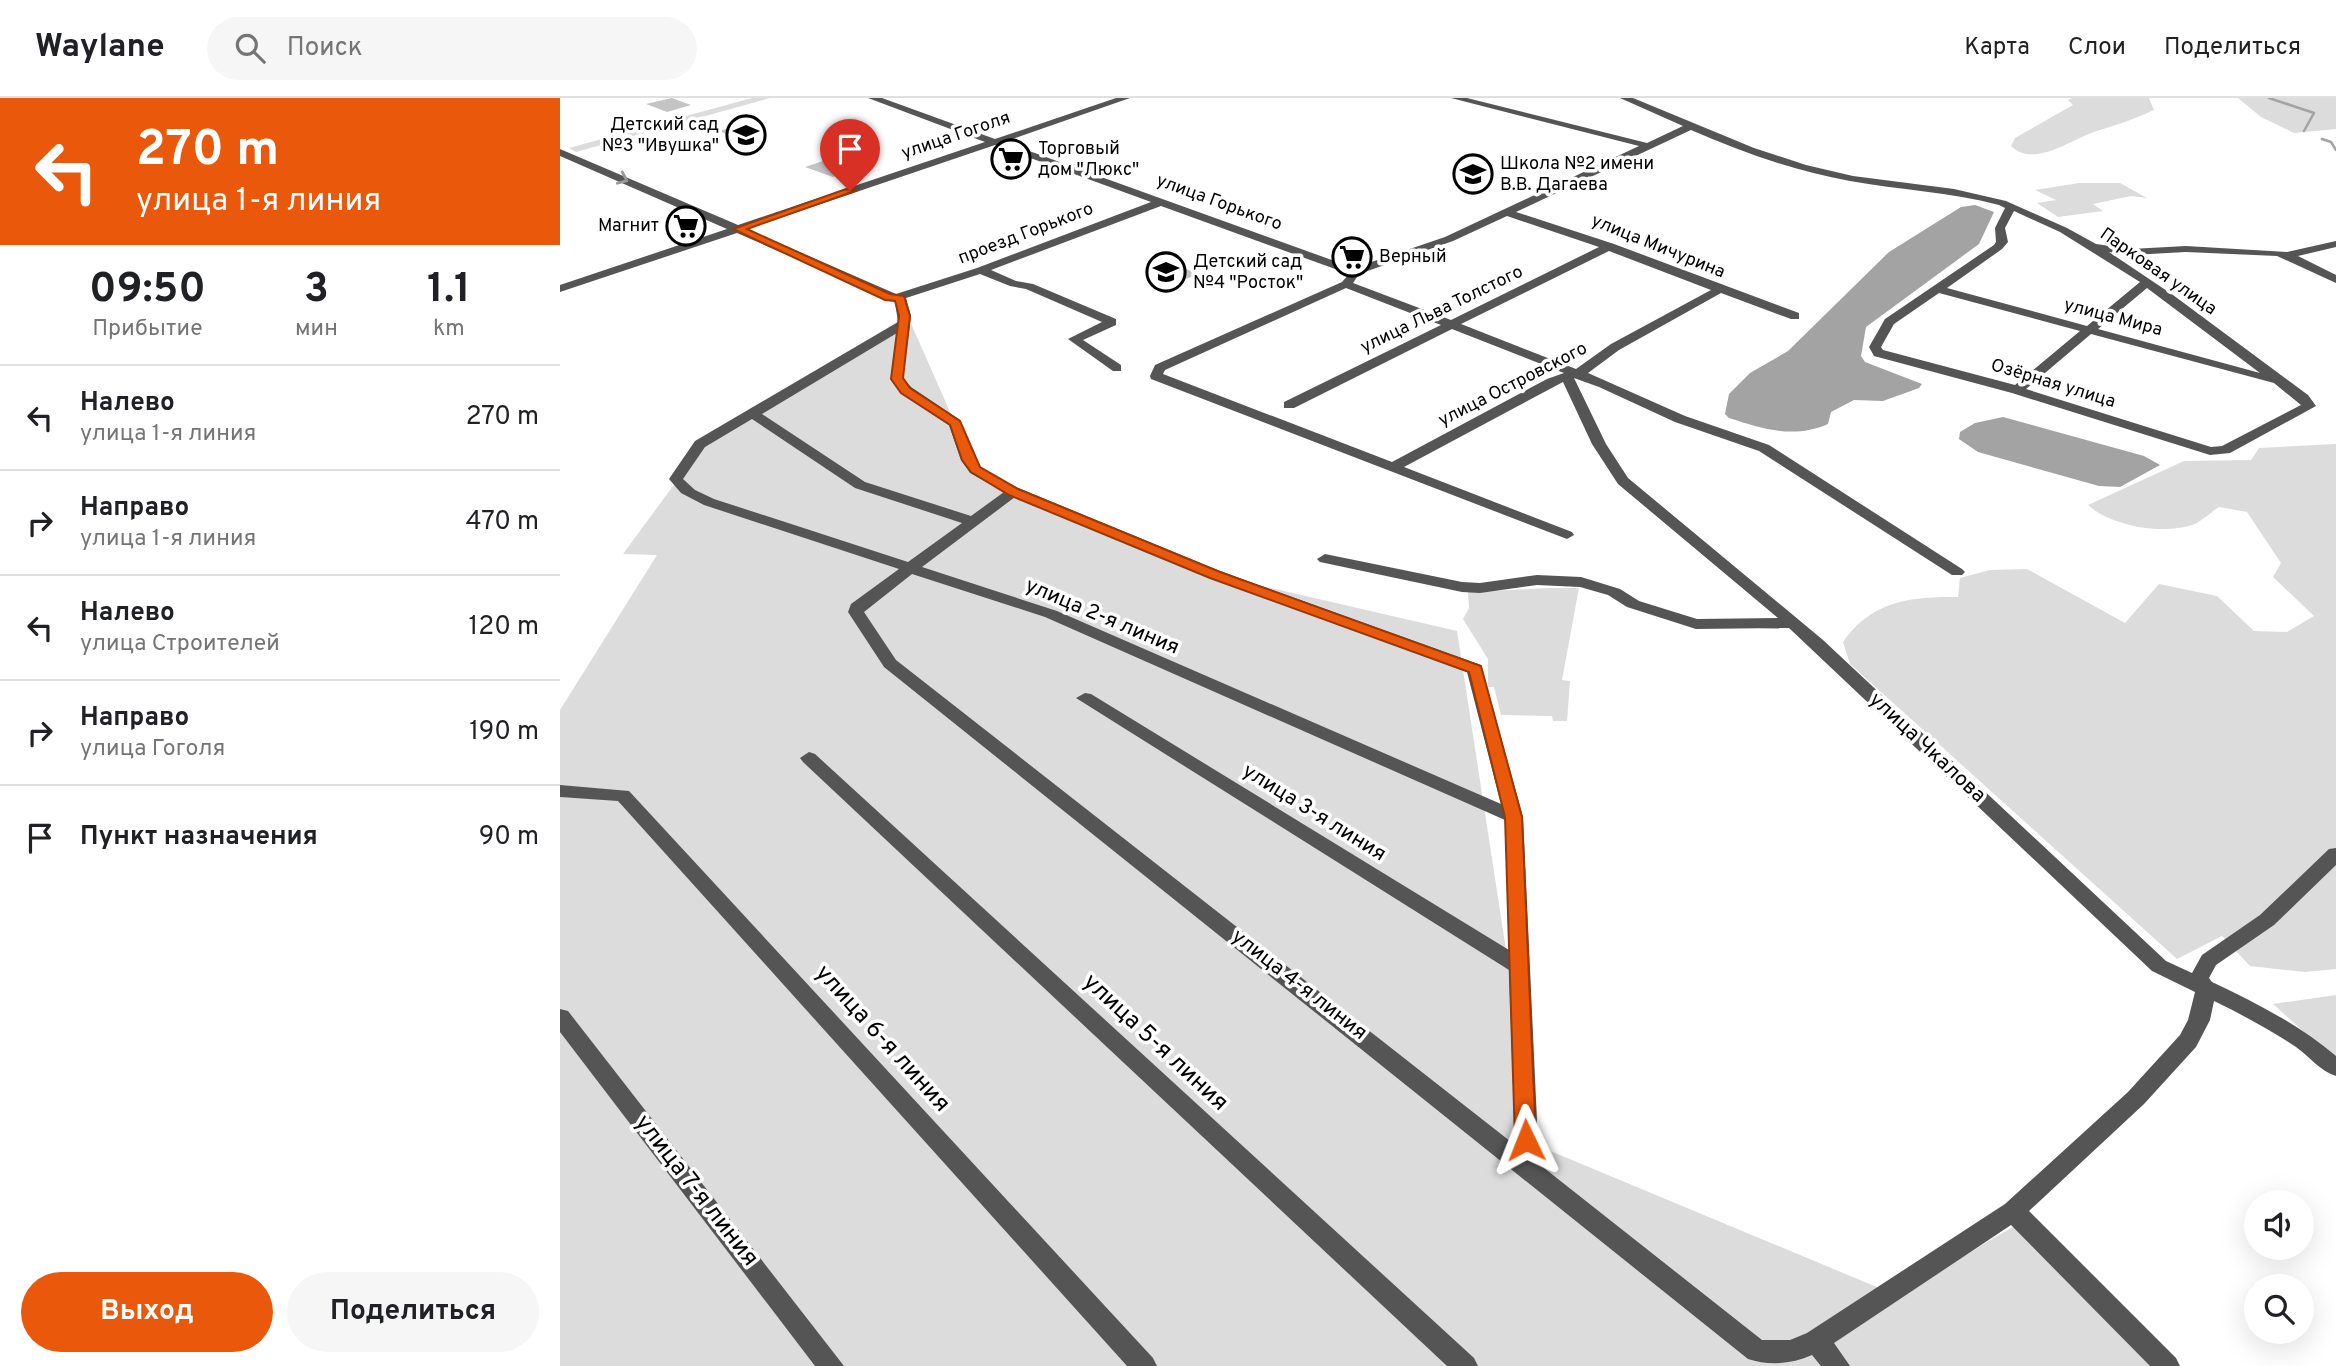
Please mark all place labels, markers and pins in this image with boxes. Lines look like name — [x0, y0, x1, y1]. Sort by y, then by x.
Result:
place label: Детский сад №3 "Ивушка" — [602, 114, 719, 158]
school or university icon: Детский сад №3 "Ивушка" — [725, 114, 767, 156]
pin — [820, 119, 880, 191]
supermarket icon: Торговый дом "Люкс" — [990, 138, 1032, 180]
place label: Торговый дом "Люкс" — [1038, 138, 1139, 182]
school or university icon: Школа №2 имени В.В. Дагаева — [1452, 153, 1494, 195]
place label: Школа №2 имени В.В. Дагаева — [1500, 153, 1654, 197]
supermarket icon: Магнит — [665, 205, 707, 247]
place label: Магнит — [598, 215, 659, 238]
supermarket icon: Верный — [1331, 236, 1373, 278]
place label: Верный — [1379, 246, 1447, 269]
school or university icon: Детский сад №4 "Росток" — [1145, 251, 1187, 293]
place label: Детский сад №4 "Росток" — [1193, 251, 1303, 295]

